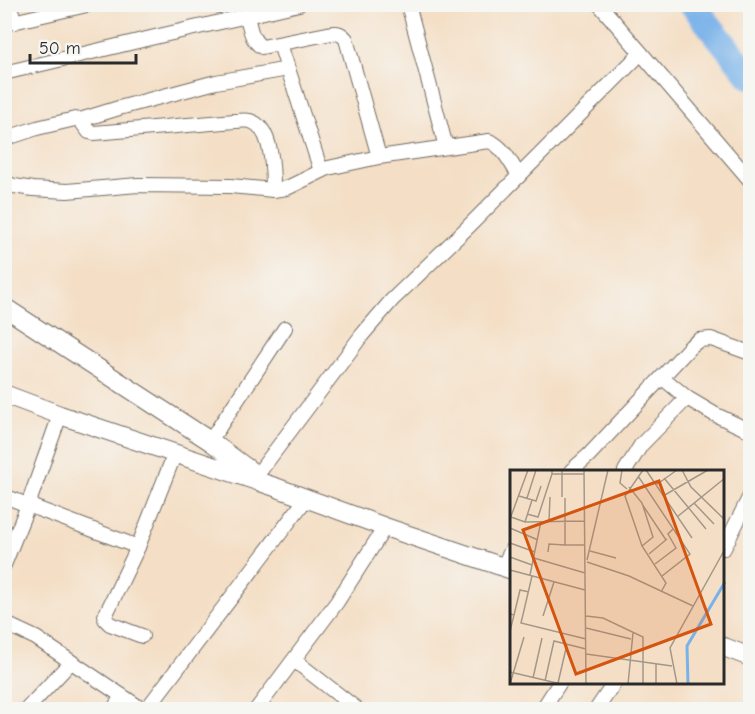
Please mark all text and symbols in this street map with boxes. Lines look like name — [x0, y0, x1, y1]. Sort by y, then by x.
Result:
scale bar — [30, 27, 136, 65]
text: 50 m — [39, 38, 81, 59]
inset map — [510, 470, 725, 684]

